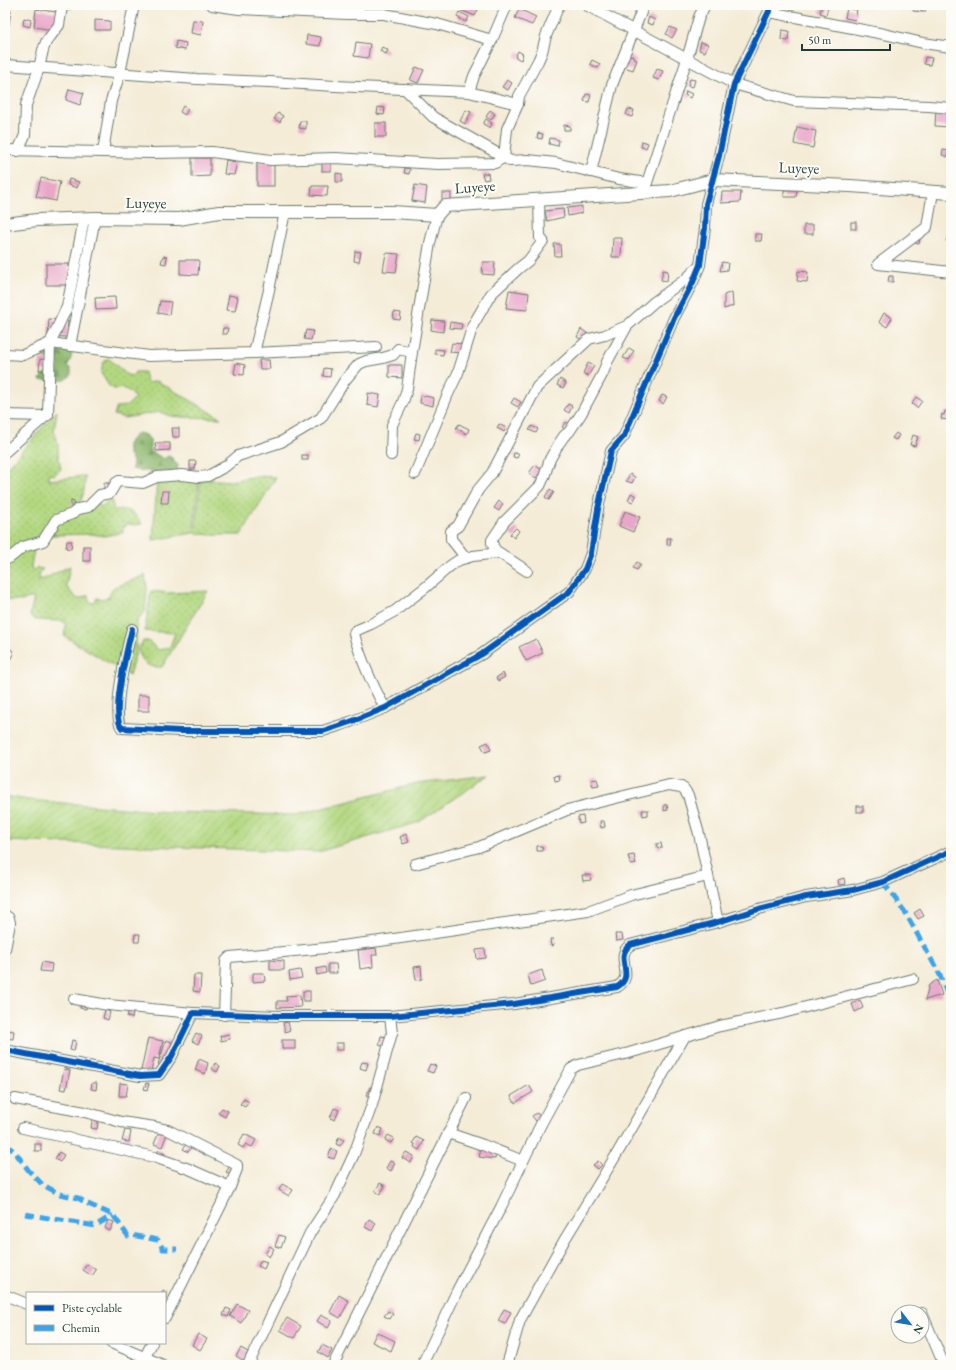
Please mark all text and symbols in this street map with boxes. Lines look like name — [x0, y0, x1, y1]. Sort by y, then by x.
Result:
scale bar — [802, 26, 890, 52]
text: 50 m — [808, 32, 832, 48]
street label: Luyeye — [778, 157, 820, 178]
street label: Luyeye — [454, 176, 496, 197]
street label: Luyeye — [125, 193, 167, 212]
legend — [26, 1292, 166, 1344]
text: Piste cyclable — [62, 1300, 122, 1316]
north arrow — [890, 1304, 930, 1344]
text: Chemin — [62, 1320, 101, 1336]
text: N — [910, 1322, 927, 1337]

